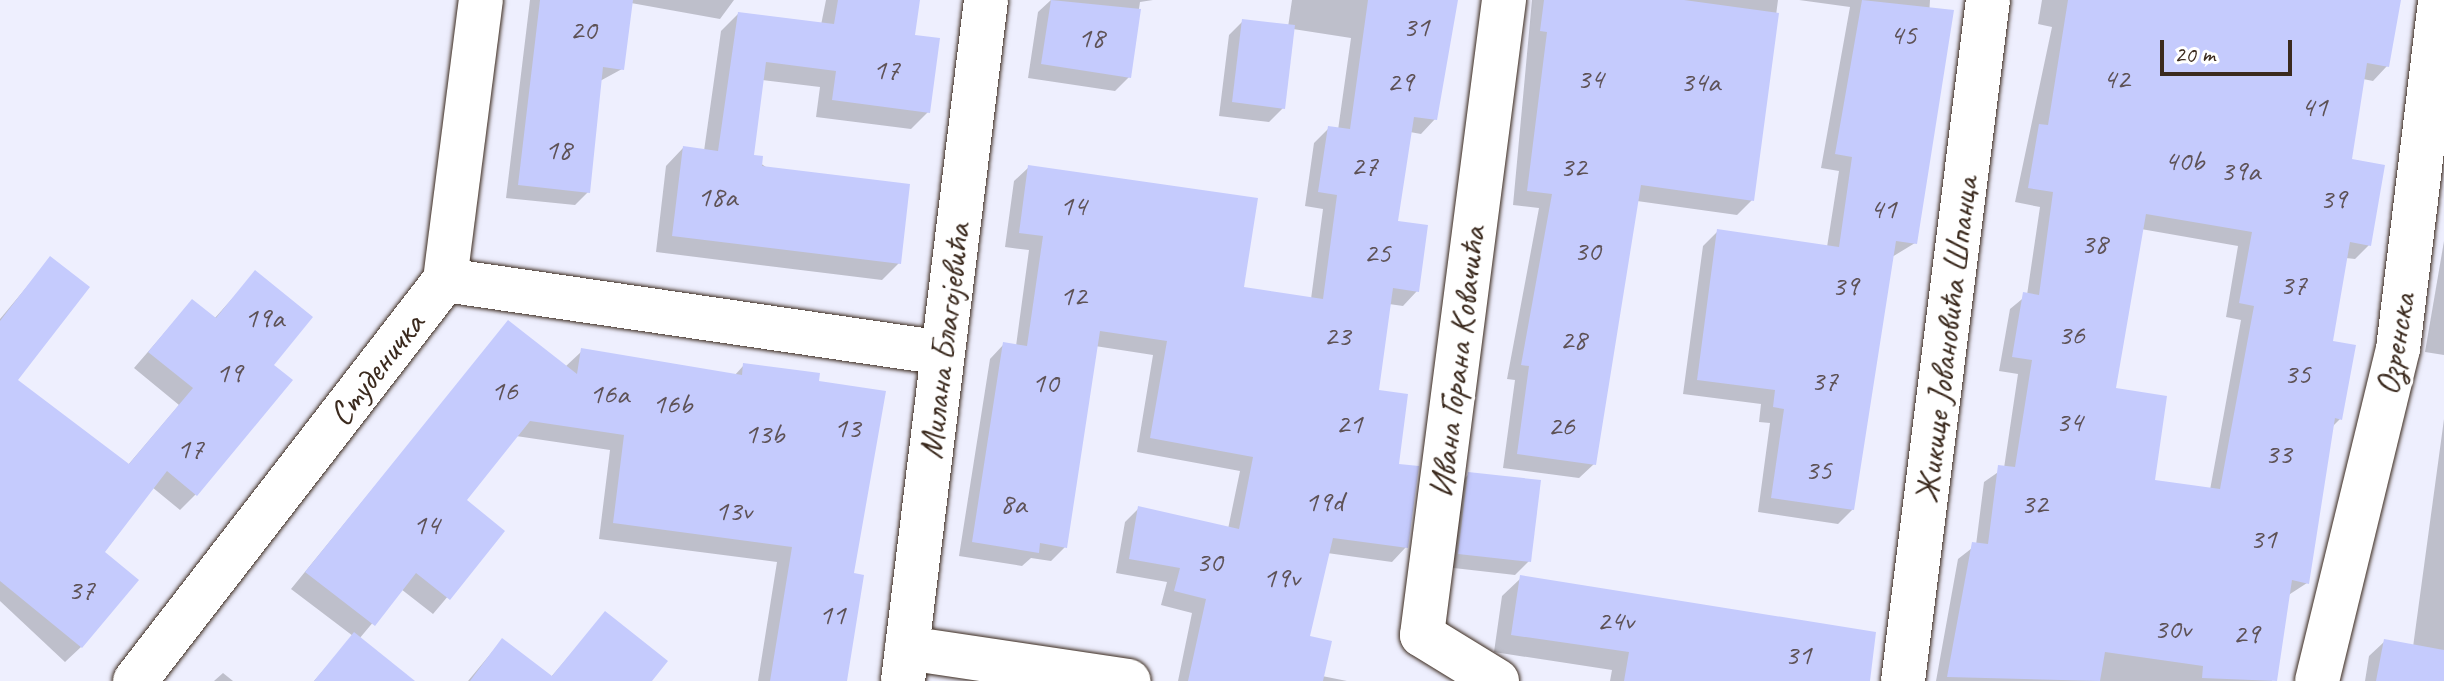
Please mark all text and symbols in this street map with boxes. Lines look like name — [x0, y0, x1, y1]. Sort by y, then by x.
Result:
house number: 31 — [1403, 8, 1429, 44]
house number: 20 — [570, 11, 596, 47]
house number: 45 — [1890, 16, 1916, 52]
house number: 18 — [1078, 19, 1104, 55]
scale bar — [2164, 24, 2296, 74]
text: 20 m — [2174, 39, 2215, 69]
house number: 17 — [873, 51, 899, 87]
house number: 34 — [1577, 60, 1603, 96]
house number: 42 — [2103, 60, 2129, 96]
house number: 29 — [1387, 63, 1413, 99]
house number: 34a — [1680, 63, 1720, 99]
house number: 41 — [2301, 88, 2327, 124]
house number: 18 — [545, 131, 571, 167]
house number: 40b — [2164, 142, 2204, 178]
house number: 27 — [1351, 147, 1377, 183]
house number: 32 — [1560, 148, 1586, 184]
house number: 39a — [2220, 152, 2260, 188]
street label: Жикице Јовановића Шпанца — [1906, 174, 1986, 506]
house number: 18a — [697, 178, 737, 214]
house number: 39 — [2320, 180, 2346, 216]
house number: 14 — [1060, 187, 1086, 223]
house number: 41 — [1870, 190, 1896, 226]
street label: Милана Благојевића — [909, 221, 979, 461]
house number: 38 — [2081, 225, 2107, 261]
street label: Ивана Горана Ковачића — [1420, 227, 1494, 497]
house number: 30 — [1574, 232, 1600, 268]
house number: 25 — [1364, 234, 1390, 270]
house number: 37 — [2280, 266, 2306, 302]
house number: 39 — [1832, 267, 1858, 303]
house number: 12 — [1060, 277, 1086, 313]
street label: Озренска — [2366, 290, 2424, 398]
house number: 19a — [244, 299, 284, 335]
street label: Студеничка — [319, 305, 433, 433]
house number: 36 — [2058, 316, 2084, 352]
house number: 23 — [1324, 317, 1350, 353]
house number: 28 — [1560, 321, 1586, 357]
house number: 19 — [216, 354, 242, 390]
house number: 35 — [2284, 355, 2310, 391]
house number: 37 — [1811, 362, 1837, 398]
house number: 10 — [1032, 364, 1058, 400]
house number: 16 — [491, 372, 517, 408]
house number: 16a — [589, 375, 629, 411]
house number: 16b — [652, 385, 692, 421]
house number: 34 — [2056, 403, 2082, 439]
house number: 21 — [1336, 405, 1362, 441]
house number: 26 — [1548, 407, 1574, 443]
house number: 13 — [834, 409, 860, 445]
house number: 13b — [744, 415, 784, 451]
house number: 17 — [177, 430, 203, 466]
house number: 33 — [2265, 435, 2291, 471]
house number: 35 — [1805, 451, 1831, 487]
house number: 19d — [1305, 483, 1343, 519]
house number: 8a — [1000, 485, 1026, 521]
house number: 32 — [2021, 485, 2047, 521]
house number: 13v — [715, 492, 751, 528]
house number: 14 — [413, 506, 439, 542]
house number: 31 — [2250, 520, 2276, 556]
house number: 30 — [1196, 543, 1222, 579]
house number: 19v — [1263, 559, 1299, 595]
house number: 37 — [68, 571, 94, 607]
house number: 11 — [819, 596, 845, 632]
house number: 24v — [1597, 602, 1633, 638]
house number: 30v — [2154, 610, 2190, 646]
house number: 29 — [2233, 615, 2259, 651]
house number: 31 — [1785, 636, 1811, 672]

